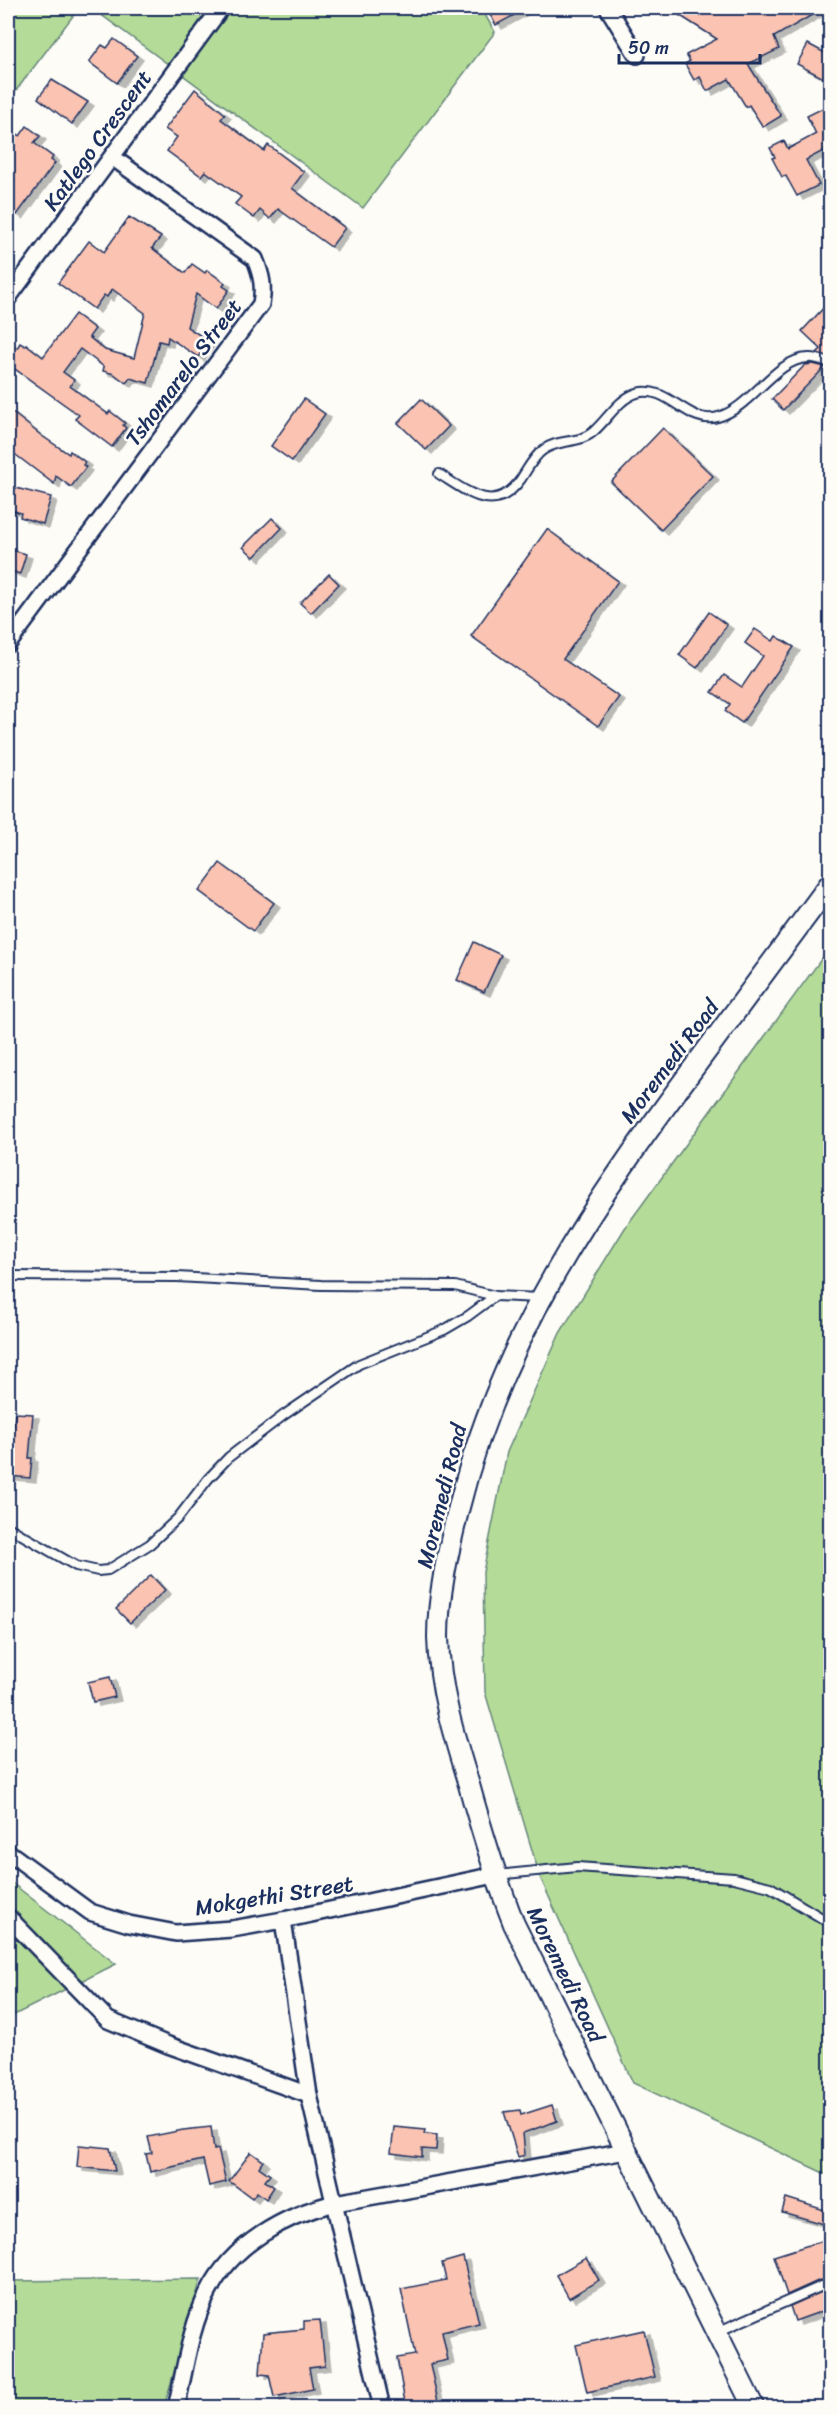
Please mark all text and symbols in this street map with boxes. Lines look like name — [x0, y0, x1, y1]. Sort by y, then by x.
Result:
scale bar — [619, 27, 760, 65]
text: 50 m — [628, 32, 669, 64]
street label: Katlego Crescent — [32, 61, 163, 219]
street label: Tshomarelo Street — [115, 290, 252, 455]
street label: Moremedi Road — [609, 990, 730, 1132]
street label: Moremedi Road — [405, 1418, 479, 1572]
street label: Mokgethi Street — [192, 1864, 357, 1927]
street label: Moremedi Road — [516, 1899, 616, 2050]

